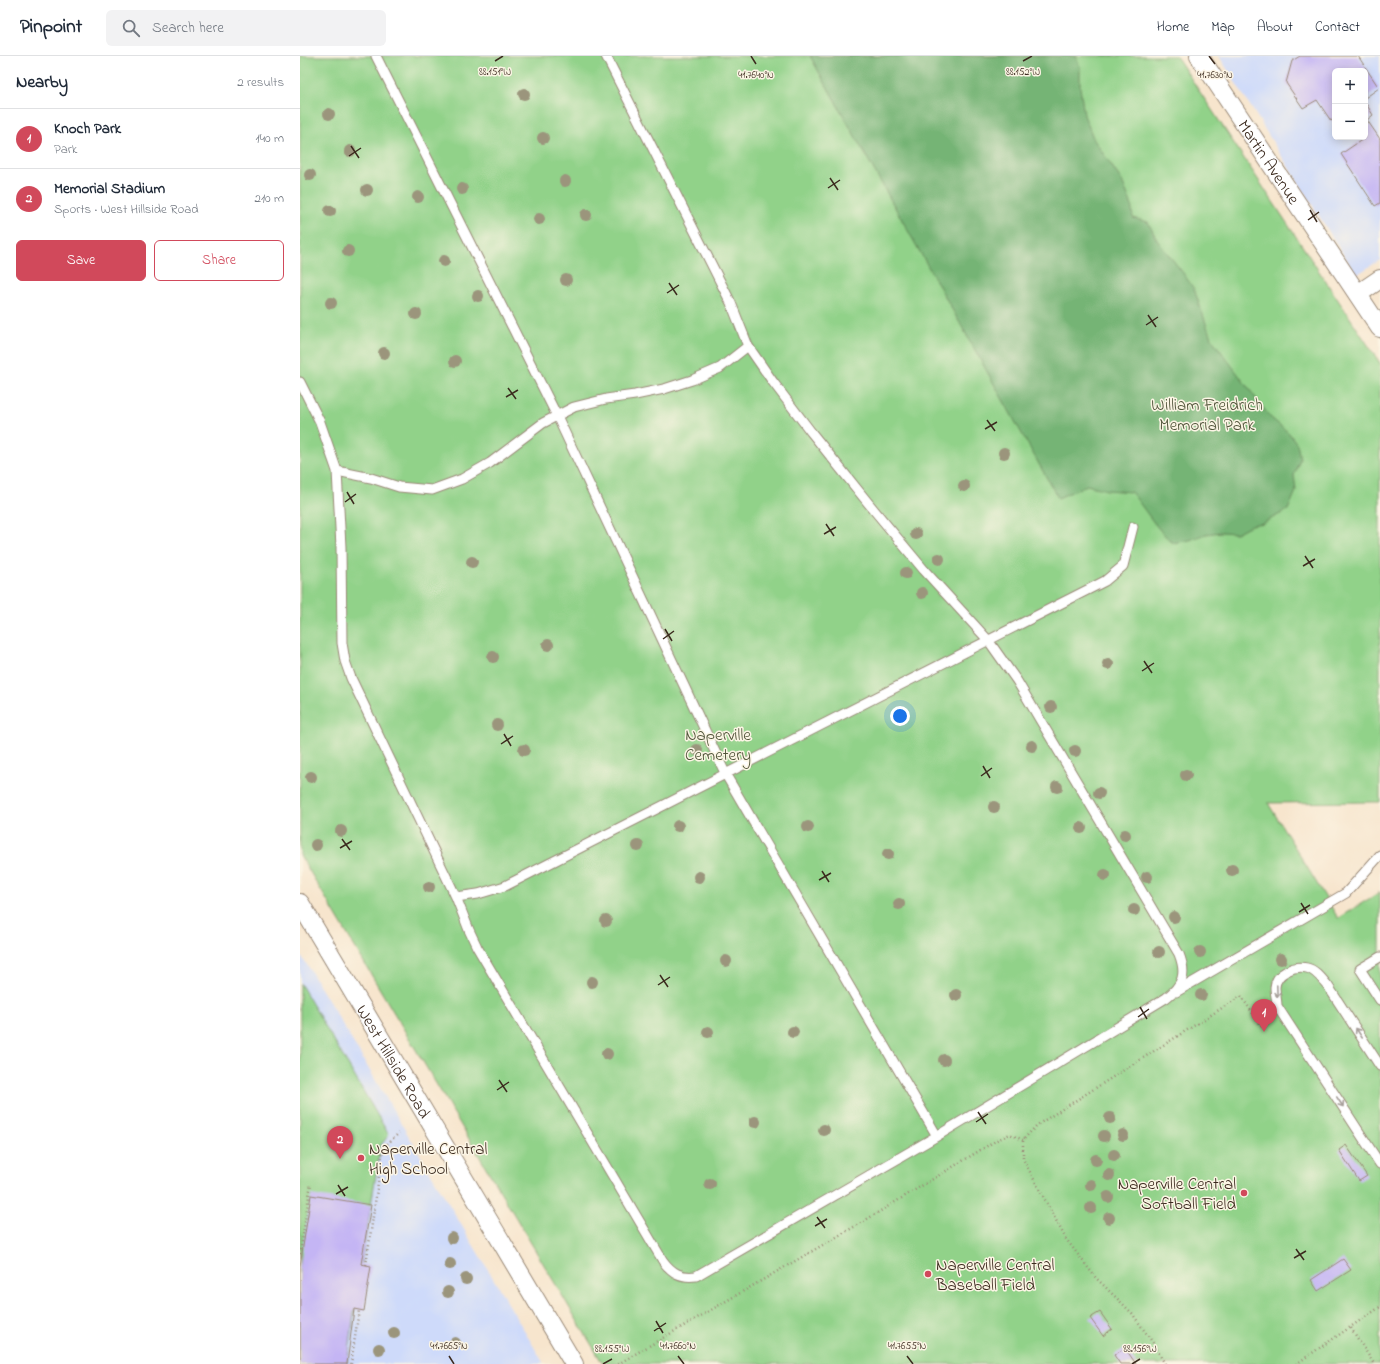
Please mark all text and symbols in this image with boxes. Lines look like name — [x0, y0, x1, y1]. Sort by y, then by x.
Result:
search box — [106, 10, 386, 46]
text: Pinpoint — [20, 14, 82, 41]
icon: search — [120, 17, 142, 39]
text: Search here — [152, 17, 224, 39]
text: Home — [1157, 17, 1189, 38]
text: Map — [1211, 17, 1235, 38]
text: About — [1257, 17, 1293, 38]
text: Contact — [1315, 17, 1360, 38]
text: 88.151°W — [479, 65, 511, 80]
text: 88.152°W — [1006, 65, 1040, 80]
text: 41.7640°N — [738, 68, 774, 83]
text: 41.7630°N — [1197, 68, 1233, 83]
map controls — [1332, 68, 1368, 140]
button: + — [1332, 68, 1368, 104]
text: Nearby — [16, 70, 68, 95]
text: 2 results — [237, 73, 284, 92]
button: − — [1332, 104, 1368, 140]
street label: Martin Avenue — [1231, 115, 1306, 210]
text: Knoch Park — [54, 118, 121, 140]
text: 1 — [27, 129, 31, 148]
text: 140 m — [256, 129, 284, 148]
text: Park — [54, 140, 78, 159]
text: Memorial Stadium — [54, 178, 165, 200]
text: 2 — [26, 189, 32, 208]
text: 210 m — [254, 189, 284, 208]
text: Sports · West Hillside Road — [54, 200, 198, 219]
button: Save — [16, 240, 146, 281]
button: Share — [154, 240, 284, 281]
park label: William Freidrich Memorial Park — [1151, 393, 1263, 438]
your location — [890, 706, 910, 726]
park label: Naperville Cemetery — [685, 723, 751, 769]
one-way arrow — [1273, 984, 1280, 997]
pin: 1 — [1251, 999, 1277, 1032]
street label: West Hillside Road — [349, 1000, 436, 1124]
one-way arrow — [1355, 1028, 1363, 1039]
one-way arrow — [1336, 1096, 1344, 1107]
pin: 2 — [327, 1126, 353, 1159]
place label: Naperville Central High School — [369, 1137, 487, 1184]
marker: Naperville Central High School — [356, 1153, 366, 1163]
place label: Naperville Central Softball Field — [1118, 1172, 1236, 1217]
marker: Naperville Central Softball Field — [1239, 1188, 1249, 1198]
place label: Naperville Central Baseball Field — [935, 1253, 1054, 1298]
marker: Naperville Central Baseball Field — [923, 1269, 933, 1279]
text: 41.7665°N — [430, 1339, 468, 1354]
text: 41.7660°N — [660, 1339, 696, 1354]
text: 41.7655°N — [888, 1339, 927, 1354]
text: 88.155°W — [595, 1342, 630, 1357]
text: 88.156°W — [1123, 1342, 1157, 1357]

